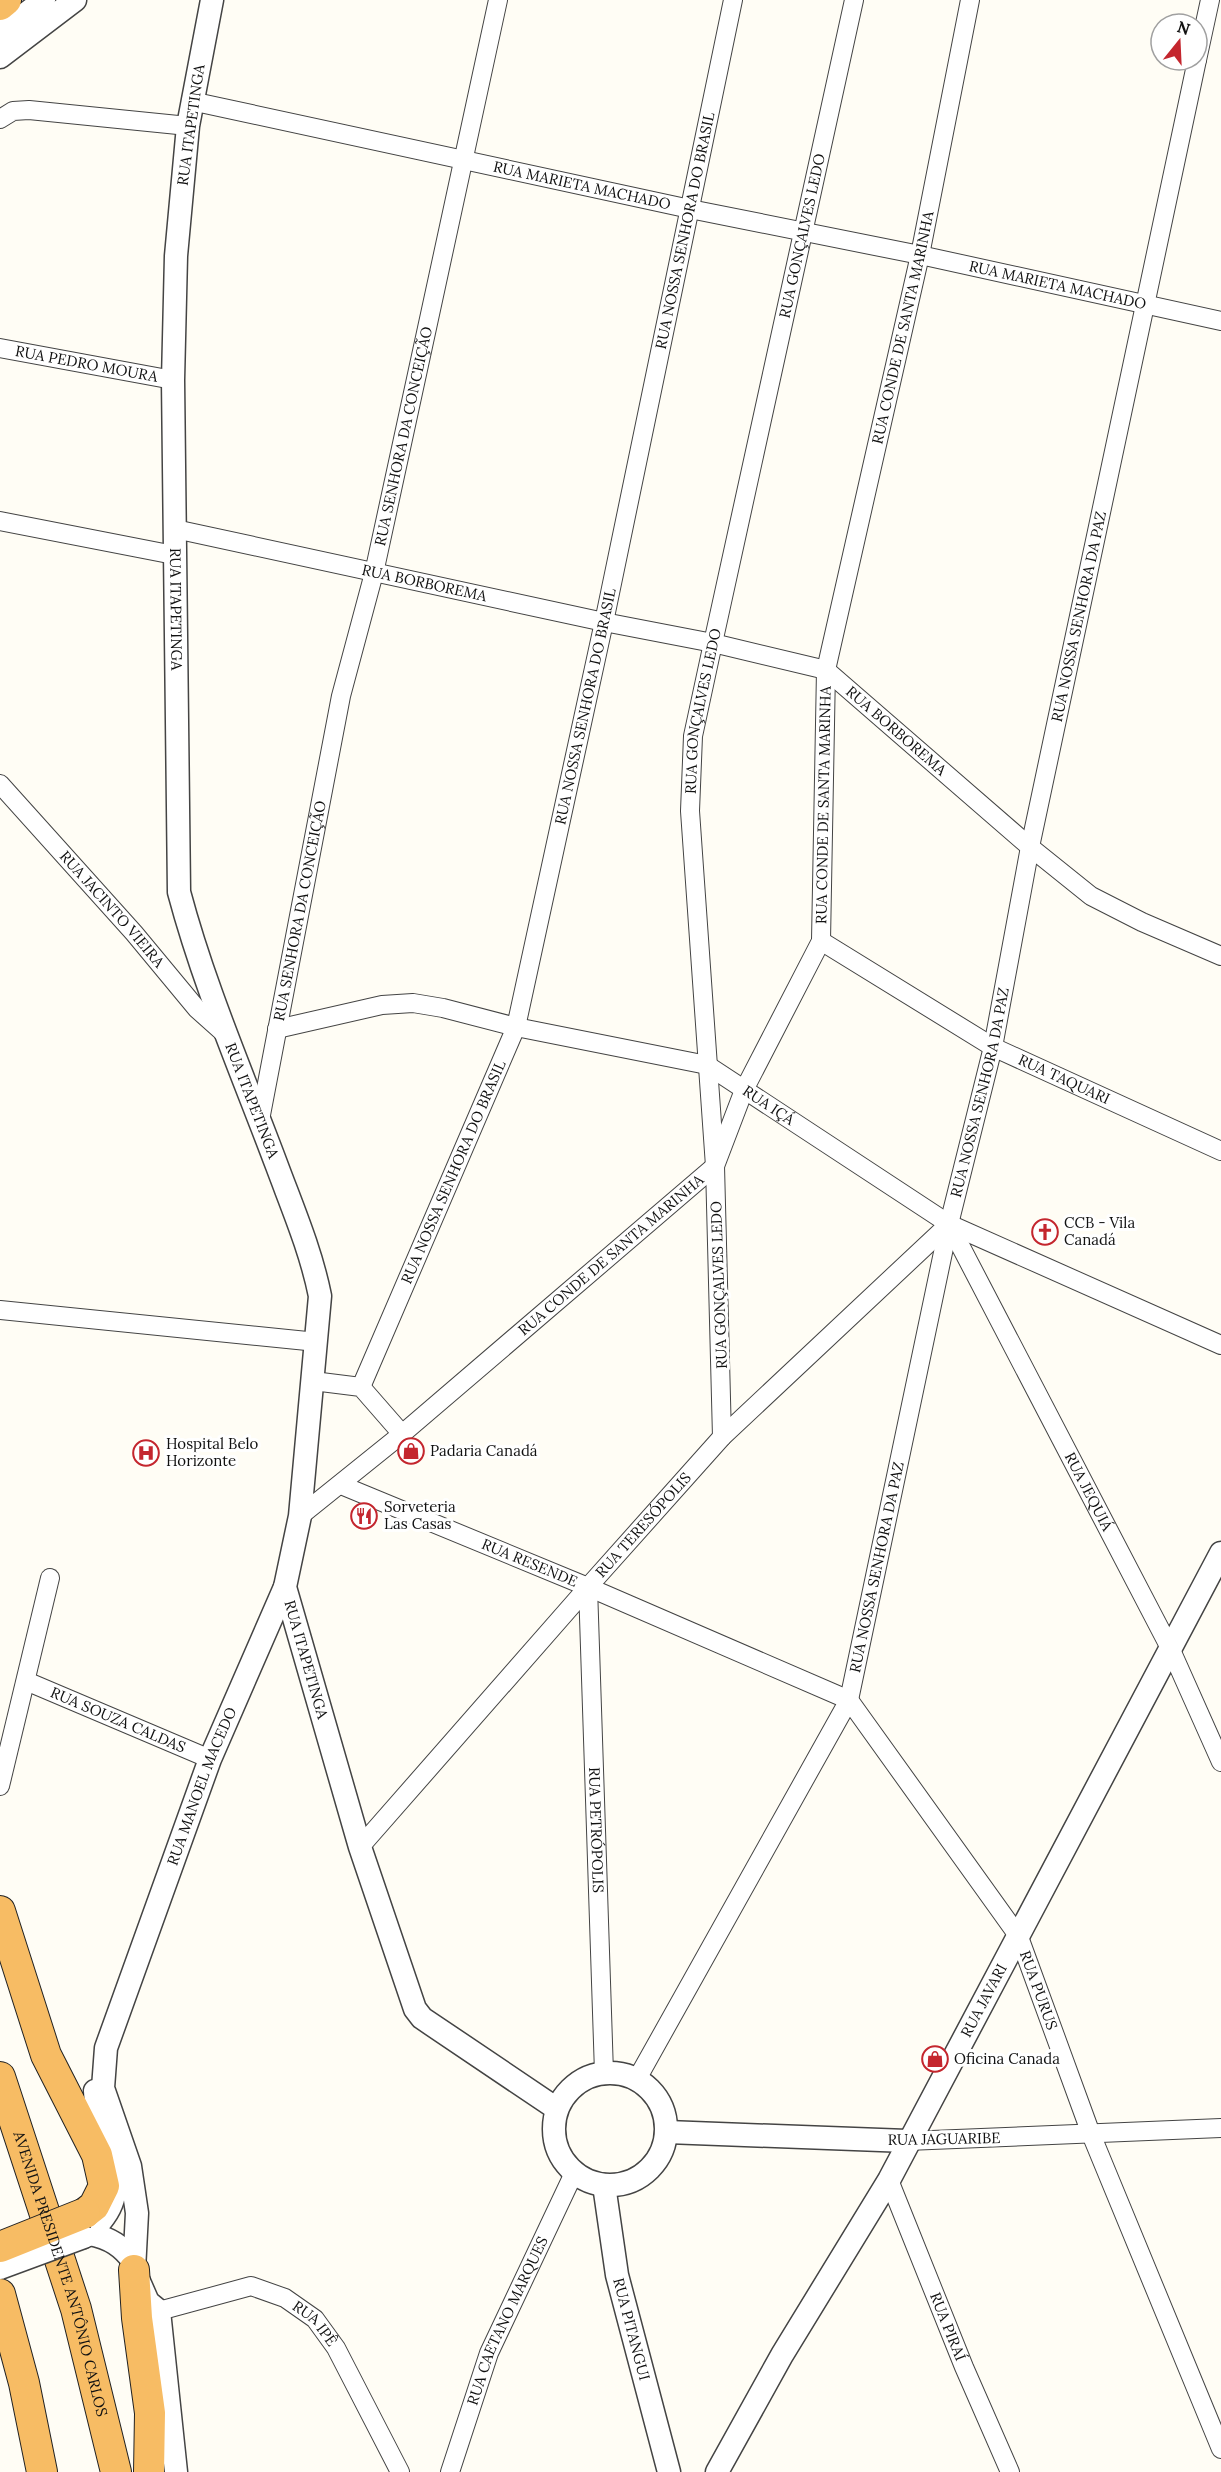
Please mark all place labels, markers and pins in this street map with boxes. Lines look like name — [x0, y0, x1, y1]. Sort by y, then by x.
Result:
place label: CCB - Vila Canadá — [1064, 1213, 1135, 1249]
church icon: CCB - Vila Canadá — [1030, 1217, 1060, 1247]
place label: Hospital Belo Horizonte — [166, 1434, 259, 1470]
shop icon: Padaria Canadá — [396, 1436, 426, 1466]
hospital icon: Hospital Belo Horizonte — [131, 1438, 161, 1468]
place label: Padaria Canadá — [430, 1441, 538, 1460]
place label: Sorveteria Las Casas — [384, 1497, 456, 1533]
restaurant icon: Sorveteria Las Casas — [349, 1501, 379, 1531]
shop icon: Oficina Canada — [920, 2044, 950, 2074]
place label: Oficina Canada — [954, 2049, 1060, 2068]

